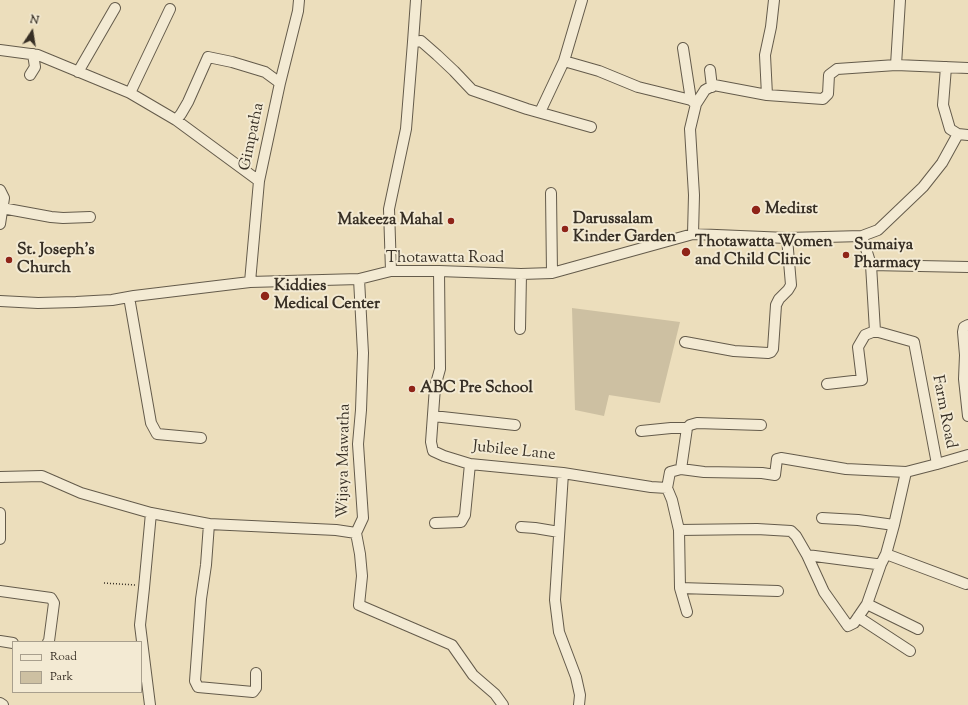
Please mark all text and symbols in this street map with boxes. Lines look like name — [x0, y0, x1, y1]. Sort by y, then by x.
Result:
north arrow — [12, 12, 52, 52]
text: N — [29, 12, 40, 29]
street label: Gimpatha — [236, 101, 270, 173]
place label: Medi1st — [765, 200, 818, 220]
marker: Medi1st — [750, 204, 762, 216]
place label: Darussalam Kinder Garden — [573, 210, 676, 248]
place label: Makeeza Mahal — [337, 211, 443, 231]
marker: Makeeza Mahal — [446, 216, 456, 226]
marker: Darussalam Kinder Garden — [560, 224, 570, 234]
place label: Thotawatta Women and Child Clinic — [695, 233, 833, 271]
place label: Sumaiya Pharmacy — [854, 236, 921, 274]
place label: St. Joseph's Church — [17, 241, 94, 279]
marker: Thotawatta Women and Child Clinic — [680, 246, 692, 258]
street label: Thotawatta Road — [386, 249, 504, 269]
marker: Sumaiya Pharmacy — [841, 250, 851, 260]
marker: St. Joseph's Church — [4, 255, 14, 265]
place label: Kiddies Medical Center — [274, 277, 380, 315]
marker: Kiddies Medical Center — [259, 290, 271, 302]
street label: Farm Road — [926, 374, 960, 450]
place label: ABC Pre School — [420, 379, 533, 399]
marker: ABC Pre School — [407, 384, 417, 394]
street label: Wijaya Mawatha — [334, 403, 356, 519]
street label: Jubilee Lane — [472, 438, 556, 466]
legend — [12, 641, 142, 693]
text: Road — [50, 648, 77, 666]
text: Park — [50, 668, 73, 686]

